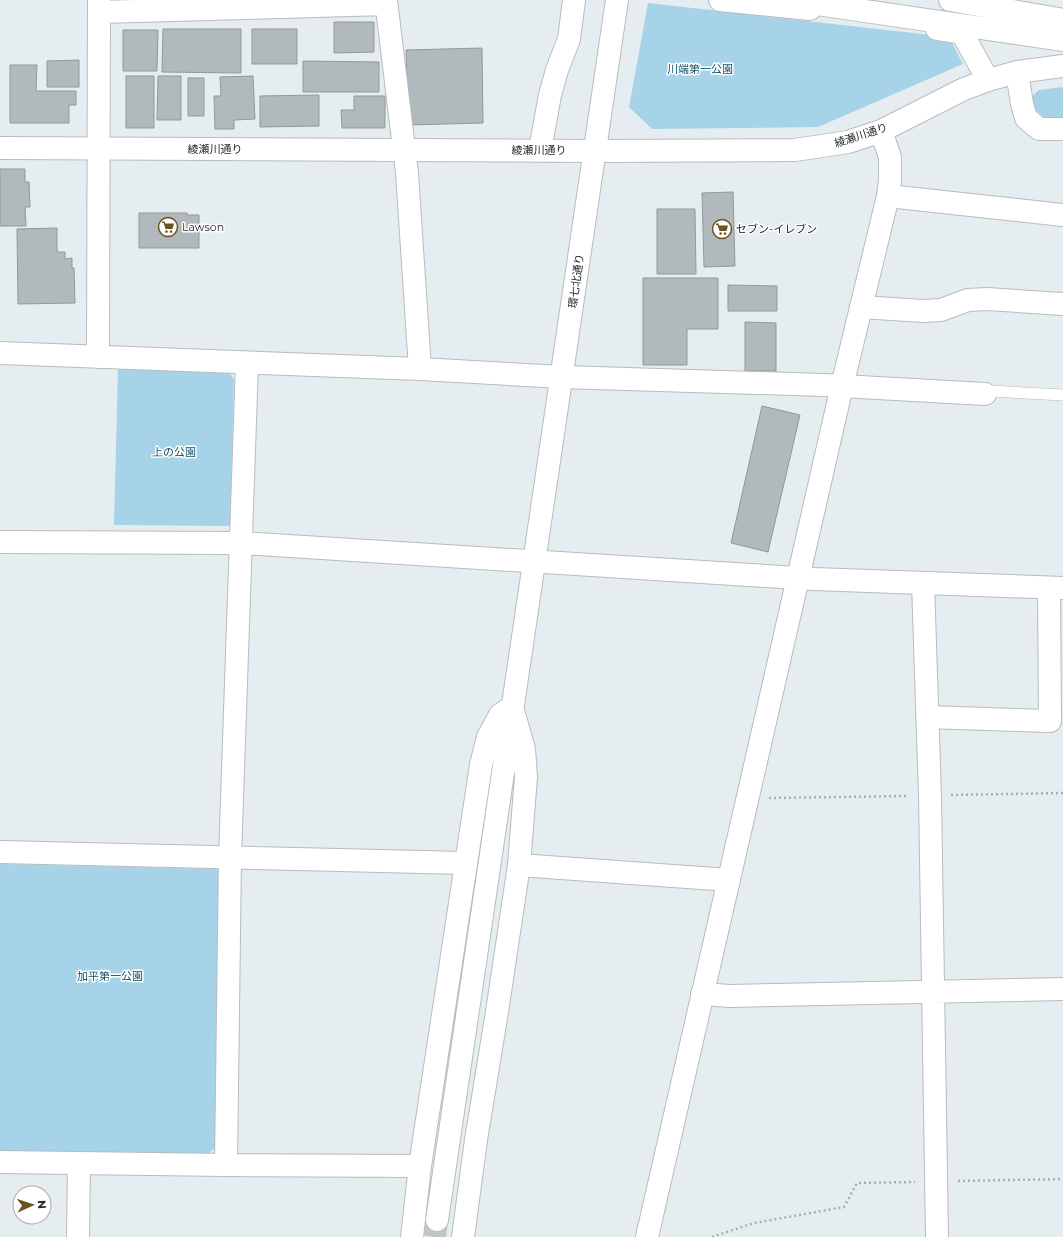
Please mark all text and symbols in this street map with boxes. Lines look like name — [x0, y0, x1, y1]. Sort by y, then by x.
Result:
park label: 川端第一公園 — [667, 62, 733, 76]
street label: 綾瀬川通り — [833, 120, 889, 150]
street label: 綾瀬川通り — [188, 142, 243, 156]
street label: 綾瀬川通り — [512, 143, 567, 157]
supermarket icon: Lawson — [157, 216, 179, 238]
supermarket icon: セブン-イレブン — [711, 218, 733, 240]
place label: Lawson — [182, 220, 224, 234]
place label: セブン-イレブン — [736, 222, 817, 236]
street label: 環七北通り — [565, 253, 587, 309]
park label: 上の公園 — [152, 445, 196, 459]
park label: 加平第一公園 — [77, 969, 143, 983]
north arrow — [12, 1185, 52, 1225]
text: N — [35, 1200, 49, 1209]

